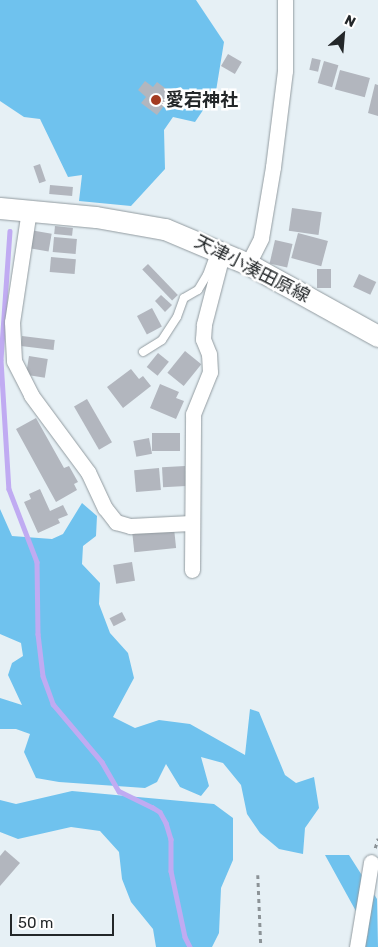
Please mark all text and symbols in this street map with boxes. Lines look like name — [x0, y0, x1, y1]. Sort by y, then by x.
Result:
north arrow — [318, 10, 368, 60]
text: N — [342, 11, 358, 31]
place label: 愛宕神社 — [166, 89, 238, 111]
marker: 愛宕神社 — [150, 94, 162, 106]
street label: 天津小湊田原線 — [191, 231, 313, 307]
scale bar — [12, 904, 116, 936]
text: 50 m — [18, 914, 53, 932]

